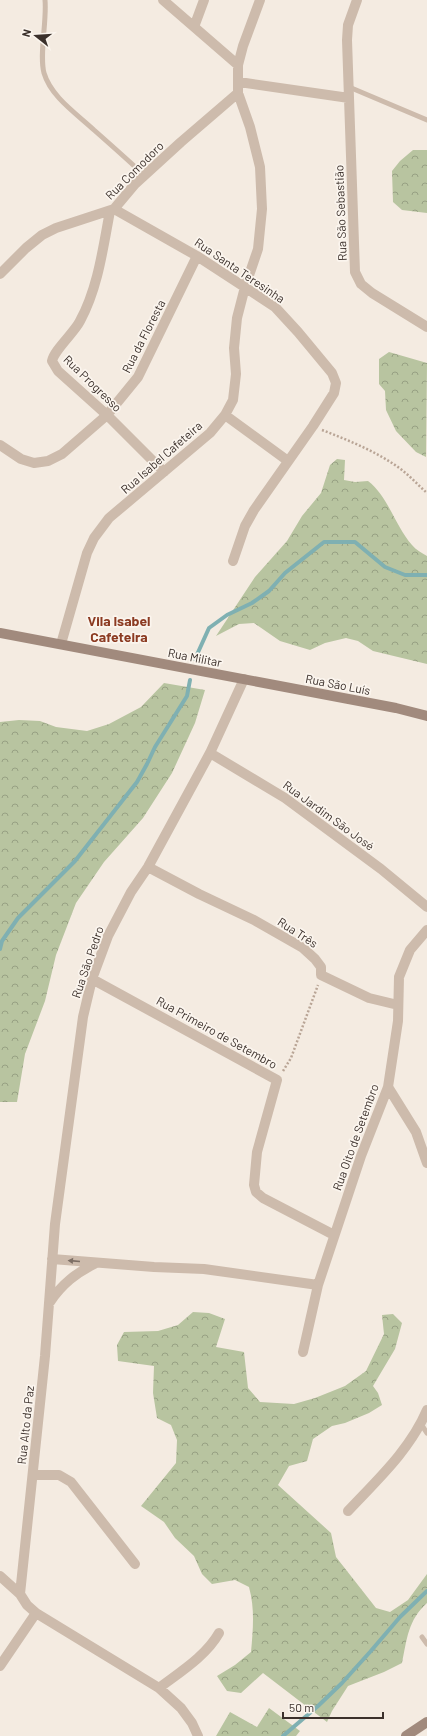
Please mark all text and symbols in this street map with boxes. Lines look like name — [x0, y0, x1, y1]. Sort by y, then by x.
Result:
north arrow — [16, 16, 56, 56]
text: N — [19, 28, 33, 38]
street label: Rua Comodoro — [102, 138, 166, 202]
street label: Rua São Sebastião — [331, 165, 349, 261]
street label: Rua Santa Teresinha — [192, 235, 288, 305]
street label: Rua da Floresta — [119, 297, 167, 375]
street label: Rua Progresso — [61, 352, 125, 414]
street label: Rua Isabel Cafeteira — [118, 418, 204, 496]
district label: Vila Isabel Cafeteira — [88, 612, 150, 645]
street label: Rua Militar — [167, 645, 224, 669]
street label: Rua São Luís — [304, 671, 372, 697]
street label: Rua Jardim São José — [281, 777, 377, 853]
street label: Rua Três — [275, 914, 321, 950]
street label: Rua São Pedro — [68, 924, 106, 1000]
street label: Rua Primeiro de Setembro — [154, 993, 280, 1071]
street label: Rua Oito de Setembro — [329, 1082, 381, 1192]
one-way arrow — [68, 1258, 80, 1264]
street label: Rua Alto da Paz — [14, 1385, 36, 1465]
scale bar — [283, 1694, 383, 1720]
text: 50 m — [289, 1700, 314, 1714]

